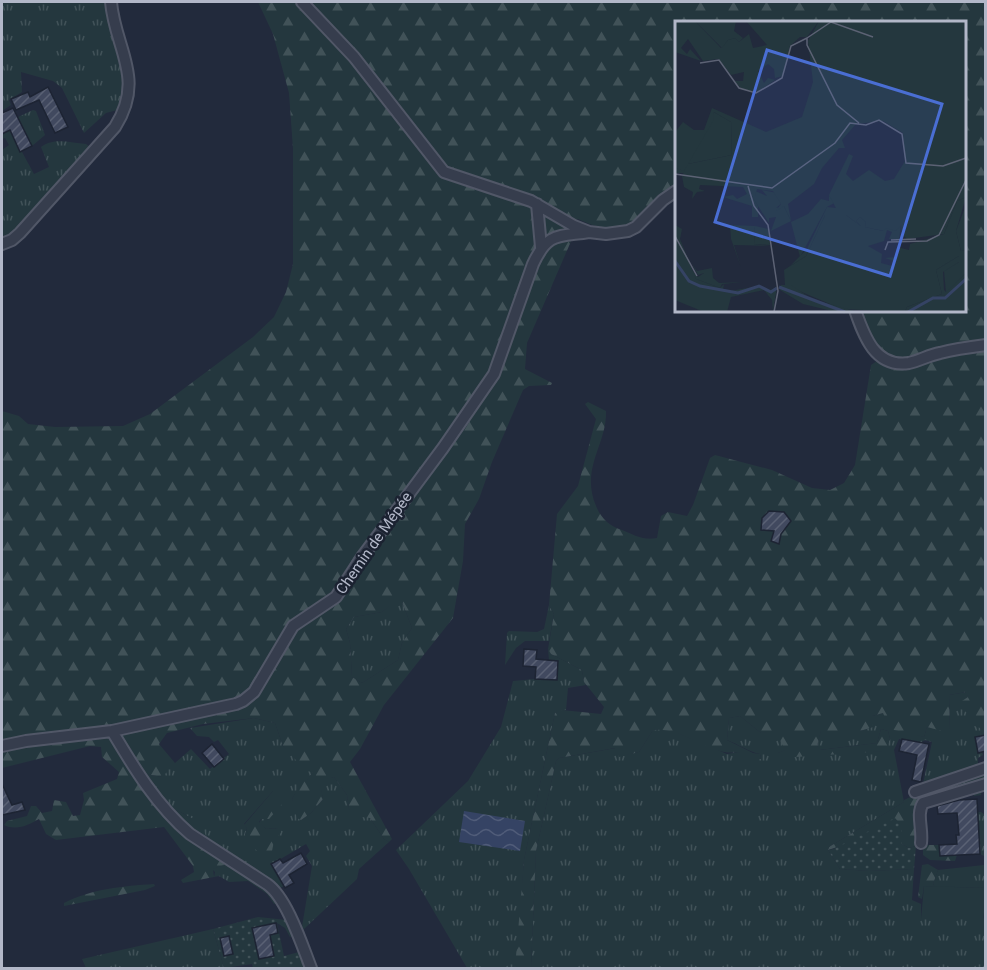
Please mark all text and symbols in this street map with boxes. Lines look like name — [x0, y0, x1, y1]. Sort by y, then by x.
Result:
inset map — [675, 21, 966, 312]
street label: Chemin de Mépée — [332, 489, 416, 597]

